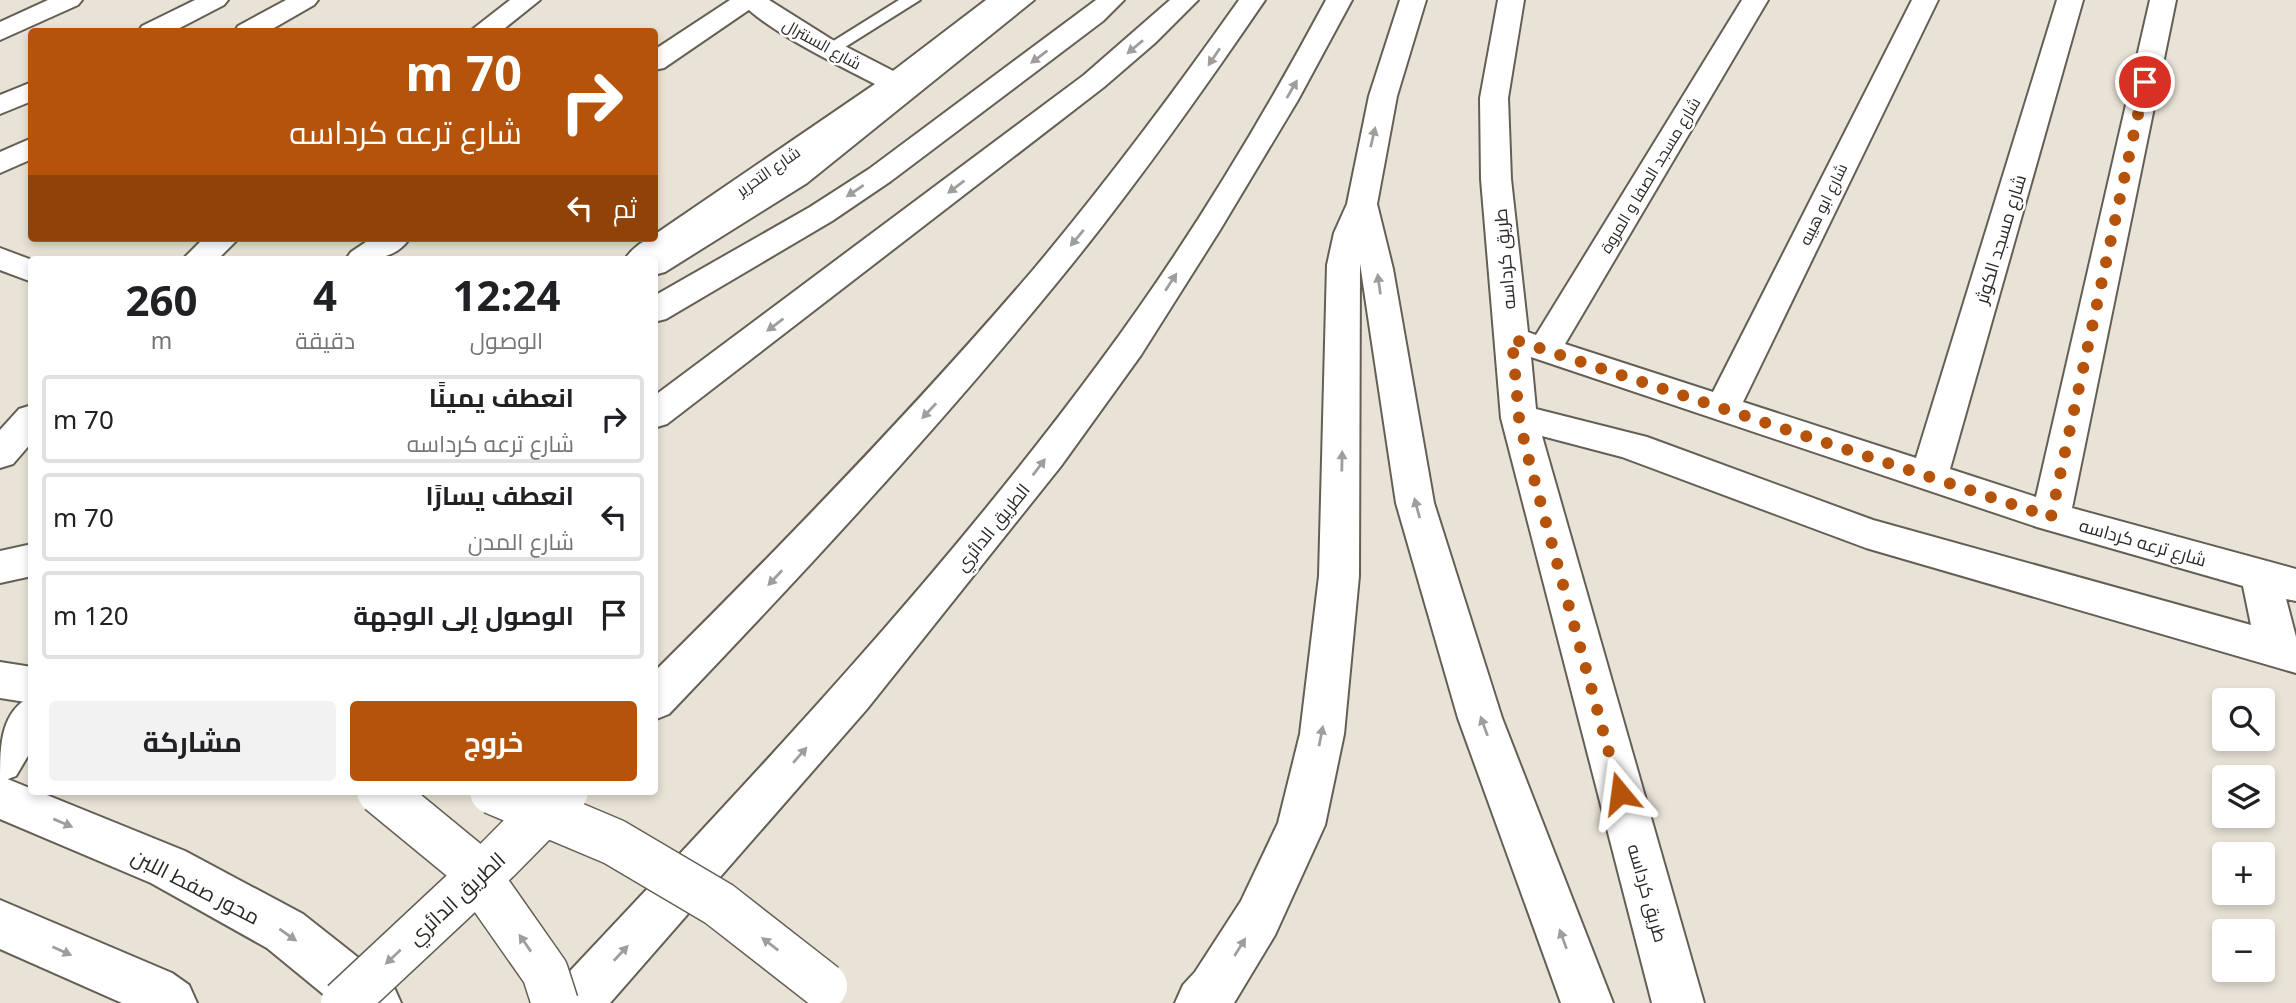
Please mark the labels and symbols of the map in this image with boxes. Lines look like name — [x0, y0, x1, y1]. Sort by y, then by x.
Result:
street label: شارع السنترال — [778, 13, 865, 76]
one-way arrow — [1126, 39, 1144, 54]
one-way arrow — [1207, 48, 1221, 66]
one-way arrow — [1030, 50, 1048, 65]
pin — [2115, 52, 2175, 112]
one-way arrow — [1286, 79, 1298, 98]
street label: شارع مسجد الصفا و المروة — [1595, 93, 1706, 258]
one-way arrow — [1368, 126, 1379, 148]
street label: شارع التحرير — [731, 141, 805, 202]
street label: شارع ابو هيبه — [1794, 159, 1853, 249]
street label: شارع مسجد الكوثر — [1969, 171, 2032, 308]
one-way arrow — [947, 179, 965, 194]
one-way arrow — [845, 185, 865, 198]
street label: طريق كرداسه — [1488, 207, 1521, 311]
one-way arrow — [1069, 229, 1085, 247]
one-way arrow — [1164, 273, 1178, 291]
one-way arrow — [1374, 273, 1385, 295]
one-way arrow — [767, 318, 785, 333]
one-way arrow — [921, 402, 937, 419]
one-way arrow — [1336, 450, 1348, 472]
one-way arrow — [1032, 458, 1046, 476]
street label: الطريق الدائري — [949, 478, 1037, 578]
one-way arrow — [1411, 497, 1422, 519]
street label: شارع ترعه كرداسه — [2076, 512, 2209, 573]
one-way arrow — [767, 569, 783, 586]
one-way arrow — [1478, 715, 1489, 736]
one-way arrow — [1316, 725, 1327, 747]
one-way arrow — [792, 746, 808, 764]
position arrow — [1583, 756, 1657, 830]
one-way arrow — [53, 818, 74, 829]
street label: طريق كرداسه — [1622, 841, 1673, 945]
street label: محور صفط اللبن — [127, 842, 265, 930]
street label: الطريق الدائري — [401, 845, 513, 953]
one-way arrow — [279, 928, 297, 942]
one-way arrow — [1557, 929, 1568, 950]
one-way arrow — [518, 934, 532, 952]
one-way arrow — [762, 936, 780, 951]
one-way arrow — [1234, 938, 1247, 957]
one-way arrow — [613, 945, 629, 962]
one-way arrow — [52, 946, 73, 957]
one-way arrow — [385, 949, 402, 965]

